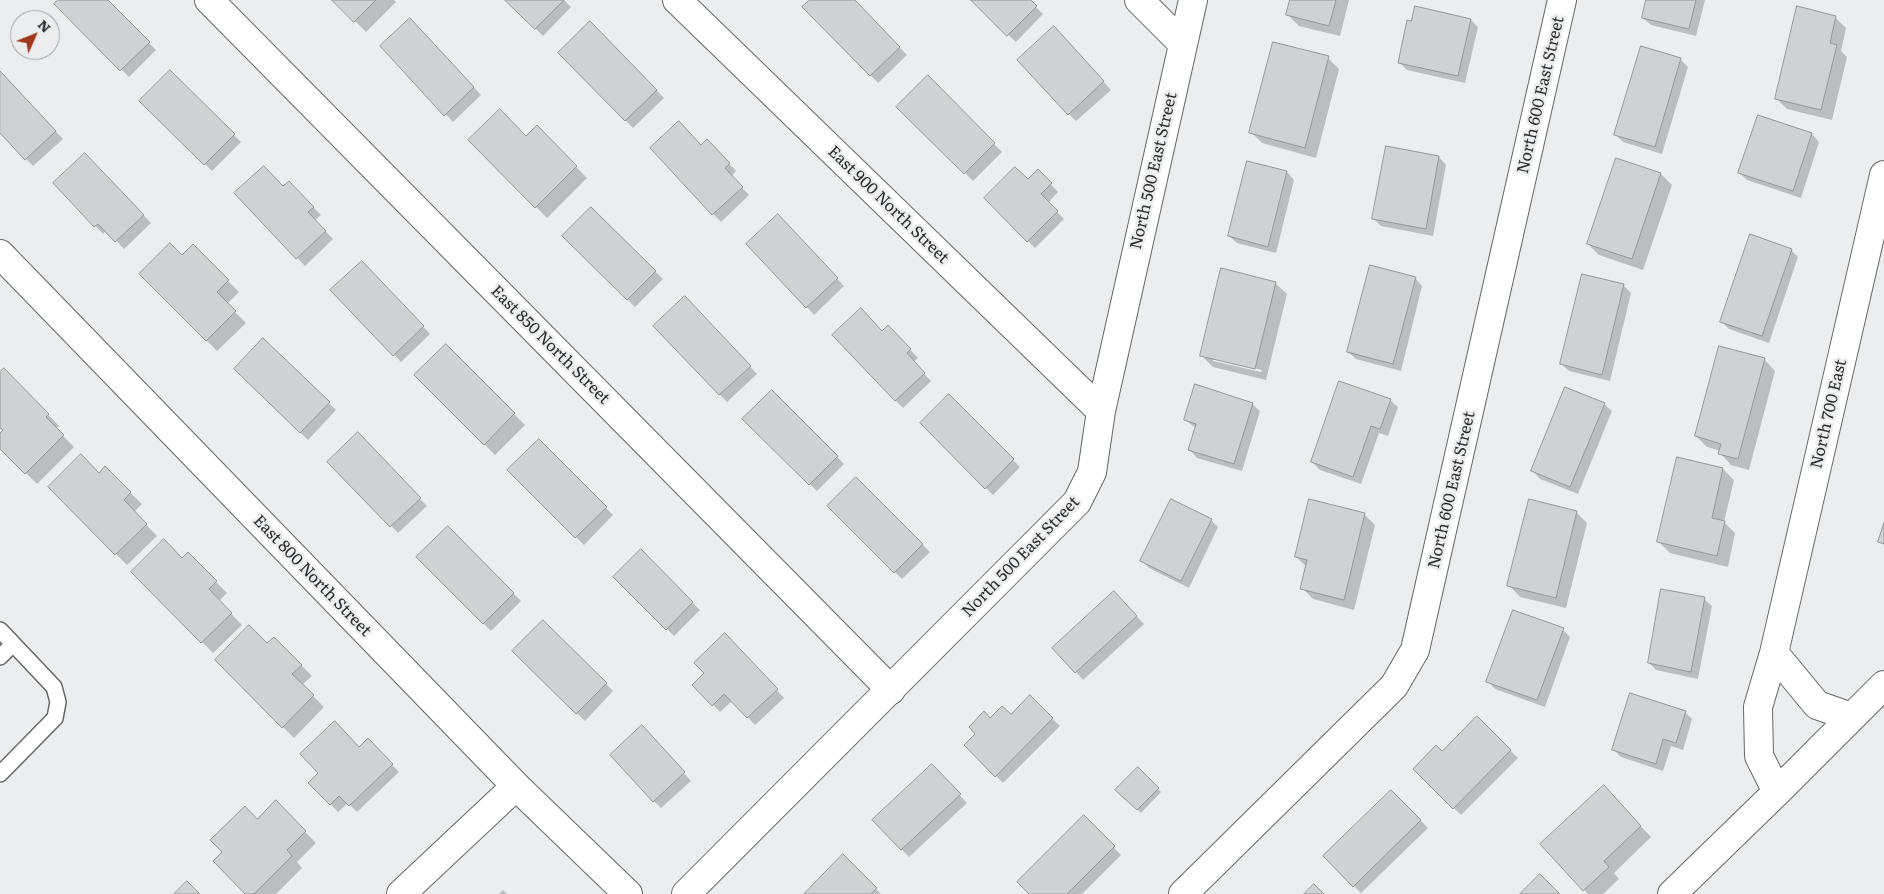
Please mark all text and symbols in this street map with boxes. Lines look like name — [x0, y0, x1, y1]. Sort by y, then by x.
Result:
north arrow — [10, 10, 60, 60]
text: N — [34, 14, 56, 36]
street label: North 600 East Street — [1514, 14, 1568, 176]
street label: North 500 East Street — [1127, 91, 1181, 251]
street label: East 900 North Street — [823, 142, 953, 268]
street label: East 850 North Street — [487, 282, 613, 408]
street label: North 700 East — [1807, 357, 1851, 471]
street label: North 600 East Street — [1425, 409, 1479, 571]
street label: North 500 East Street — [958, 493, 1084, 621]
street label: East 800 North Street — [249, 511, 375, 641]

